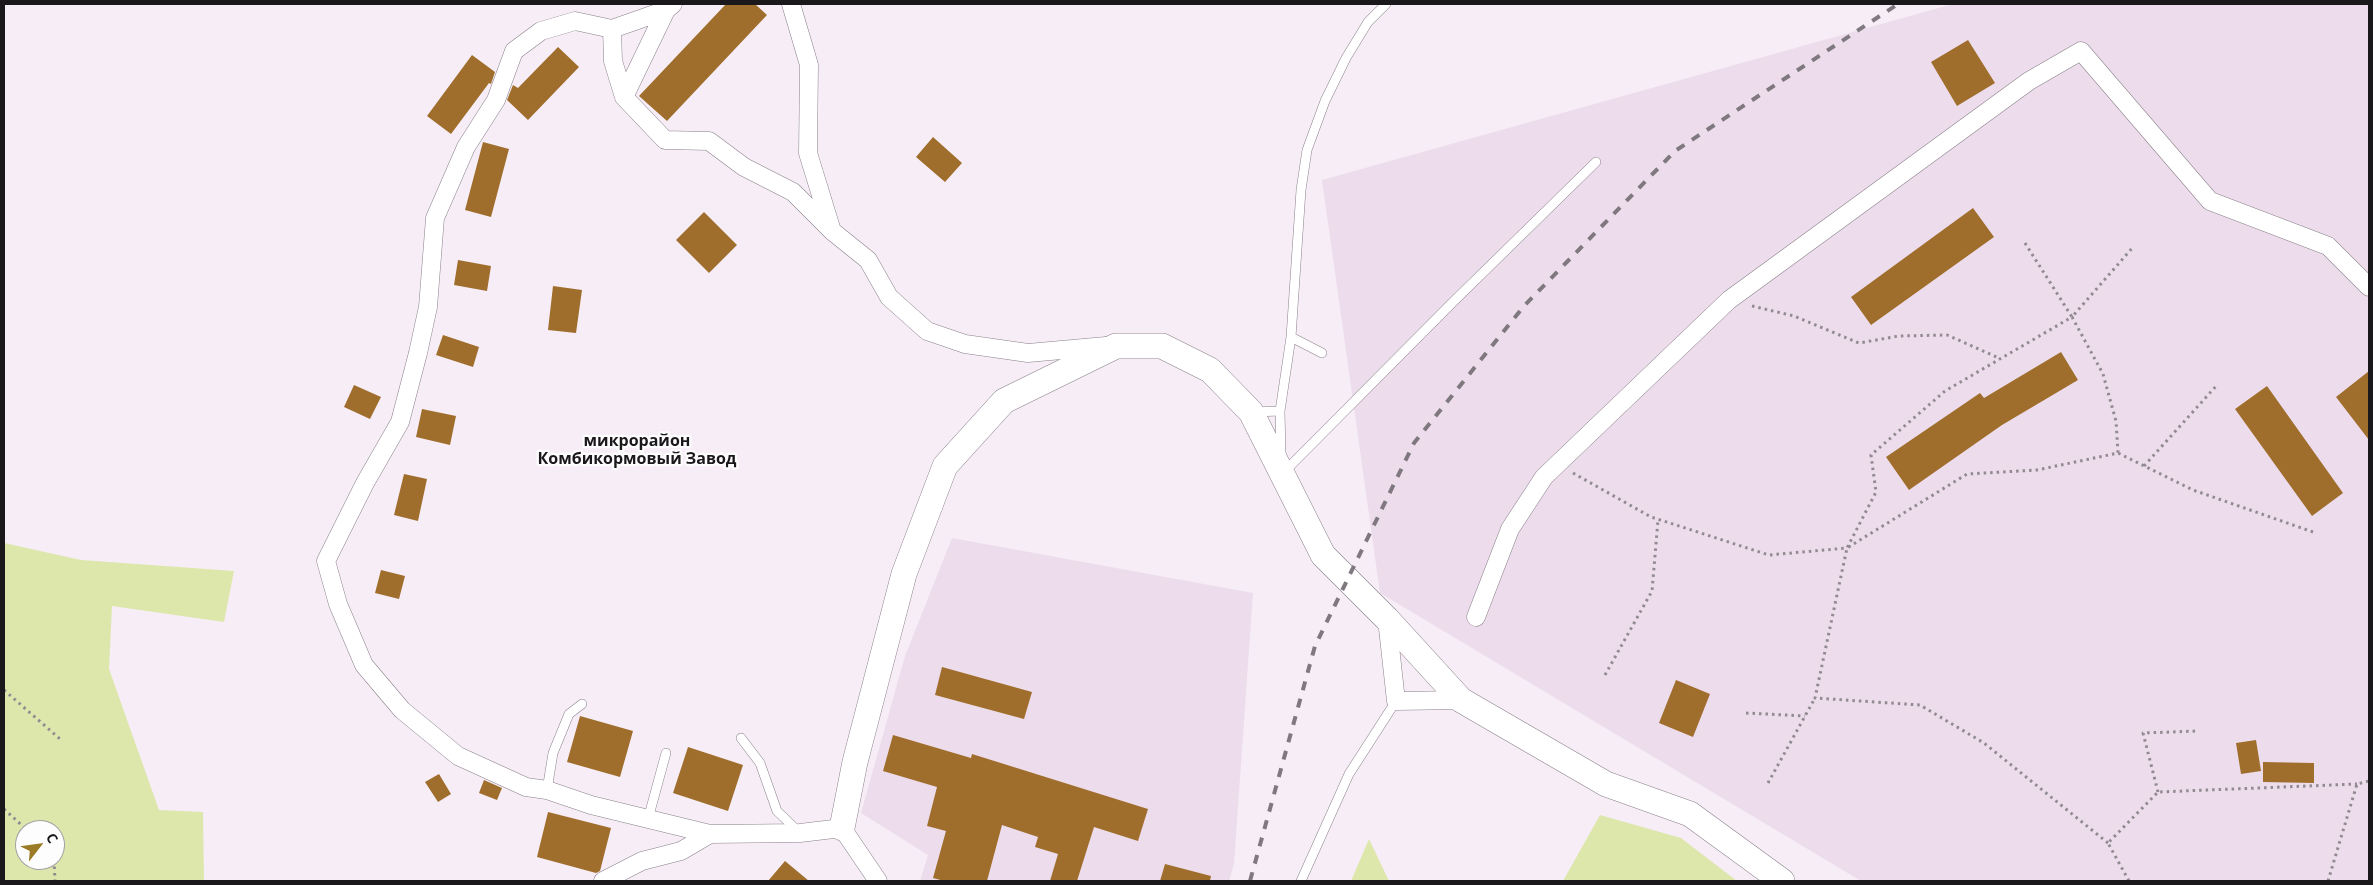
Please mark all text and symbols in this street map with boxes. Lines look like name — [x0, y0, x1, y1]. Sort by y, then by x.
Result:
district label: микрорайон Комбикормовый Завод — [538, 431, 736, 469]
north arrow — [15, 820, 65, 870]
text: С — [42, 829, 63, 846]

